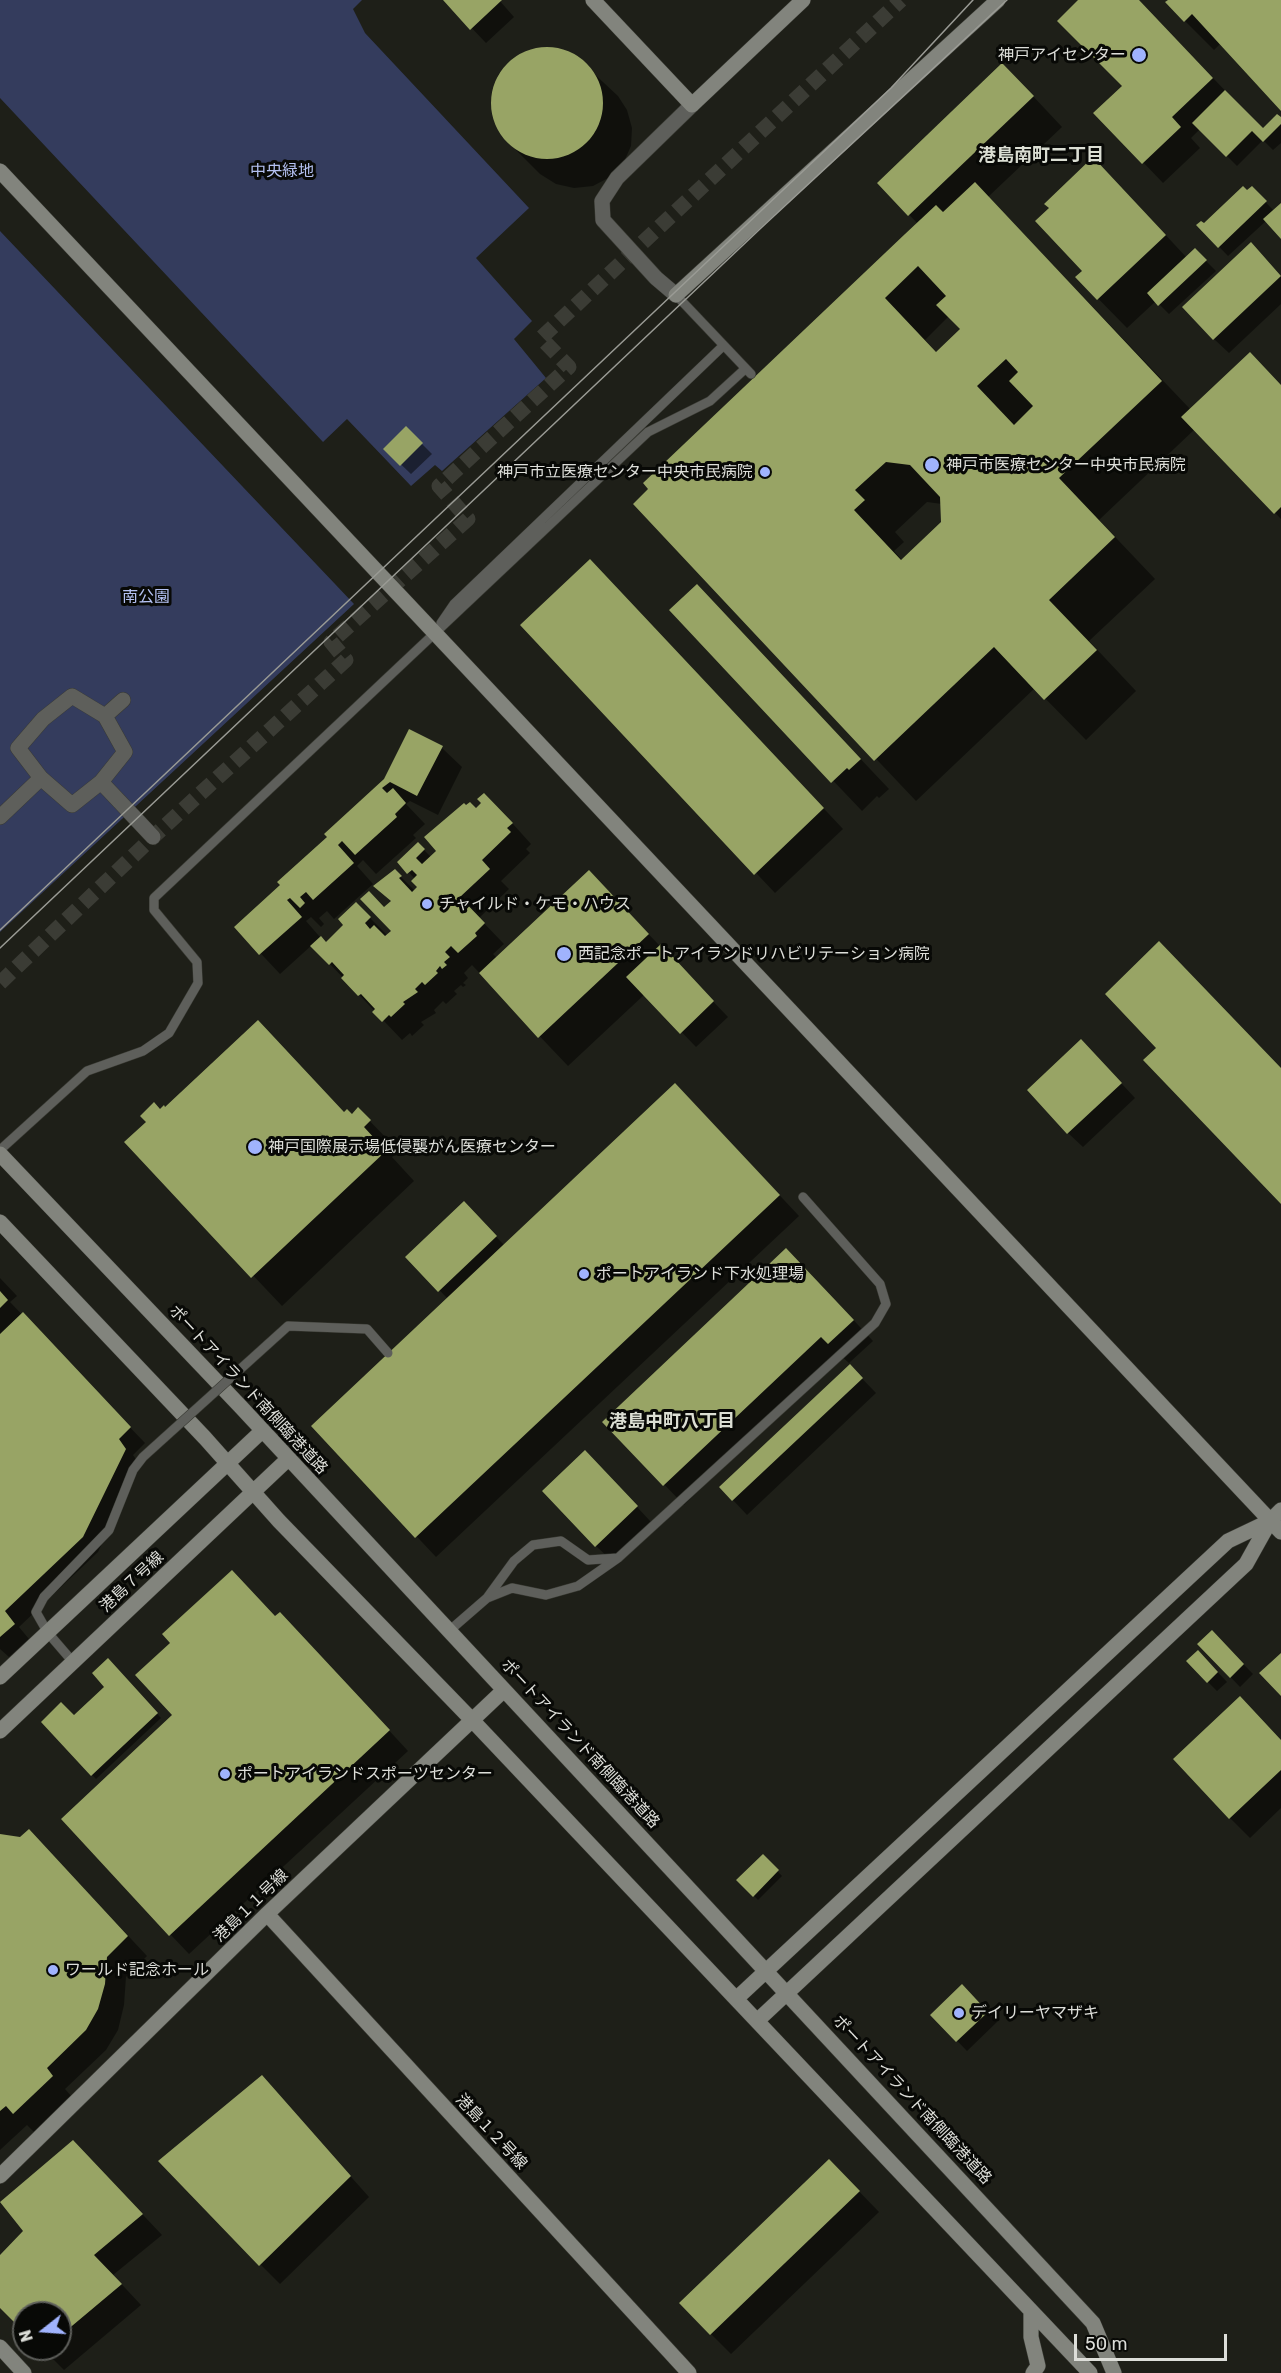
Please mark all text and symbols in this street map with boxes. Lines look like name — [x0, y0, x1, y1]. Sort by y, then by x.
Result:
place label: 神戸アイセンター — [998, 45, 1126, 65]
marker: 神戸アイセンター — [1130, 46, 1148, 64]
district label: 港島南町二丁目 — [978, 145, 1104, 167]
park label: 中央緑地 — [250, 161, 314, 181]
place label: 神戸市医療センター中央市民病院 — [946, 455, 1186, 475]
marker: 神戸市医療センター中央市民病院 — [923, 456, 941, 474]
place label: 神戸市立医療センター中央市民病院 — [497, 462, 753, 482]
marker: 神戸市立医療センター中央市民病院 — [758, 465, 772, 479]
park label: 南公園 — [122, 587, 170, 607]
place label: チャイルド・ケモ・ハウス — [439, 894, 631, 914]
marker: チャイルド・ケモ・ハウス — [420, 897, 434, 911]
place label: 西記念ポートアイランドリハビリテーション病院 — [578, 944, 930, 964]
marker: 西記念ポートアイランドリハビリテーション病院 — [555, 945, 573, 963]
place label: 神戸国際展示場低侵襲がん医療センター — [268, 1137, 556, 1157]
marker: 神戸国際展示場低侵襲がん医療センター — [246, 1138, 264, 1156]
place label: ポートアイランド下水処理場 — [596, 1264, 804, 1284]
marker: ポートアイランド下水処理場 — [577, 1267, 591, 1281]
street label: ポートアイランド南側臨港道路 — [165, 1302, 331, 1478]
district label: 港島中町八丁目 — [609, 1411, 735, 1433]
street label: 港島７号線 — [96, 1548, 168, 1616]
street label: ポートアイランド南側臨港道路 — [497, 1656, 663, 1832]
place label: ポートアイランドスポーツセンター — [237, 1764, 493, 1784]
marker: ポートアイランドスポーツセンター — [218, 1767, 232, 1781]
street label: 港島１１号線 — [210, 1866, 292, 1946]
place label: ワールド記念ホール — [65, 1960, 209, 1980]
marker: ワールド記念ホール — [46, 1963, 60, 1977]
place label: デイリーヤマザキ — [971, 2003, 1099, 2023]
marker: デイリーヤマザキ — [952, 2006, 966, 2020]
street label: ポートアイランド南側臨港道路 — [829, 2012, 995, 2188]
street label: 港島１２号線 — [451, 2090, 531, 2174]
north arrow — [12, 2301, 72, 2361]
scale bar — [1077, 2322, 1230, 2360]
text: N — [15, 2328, 37, 2344]
text: 50 m — [1085, 2333, 1128, 2355]

